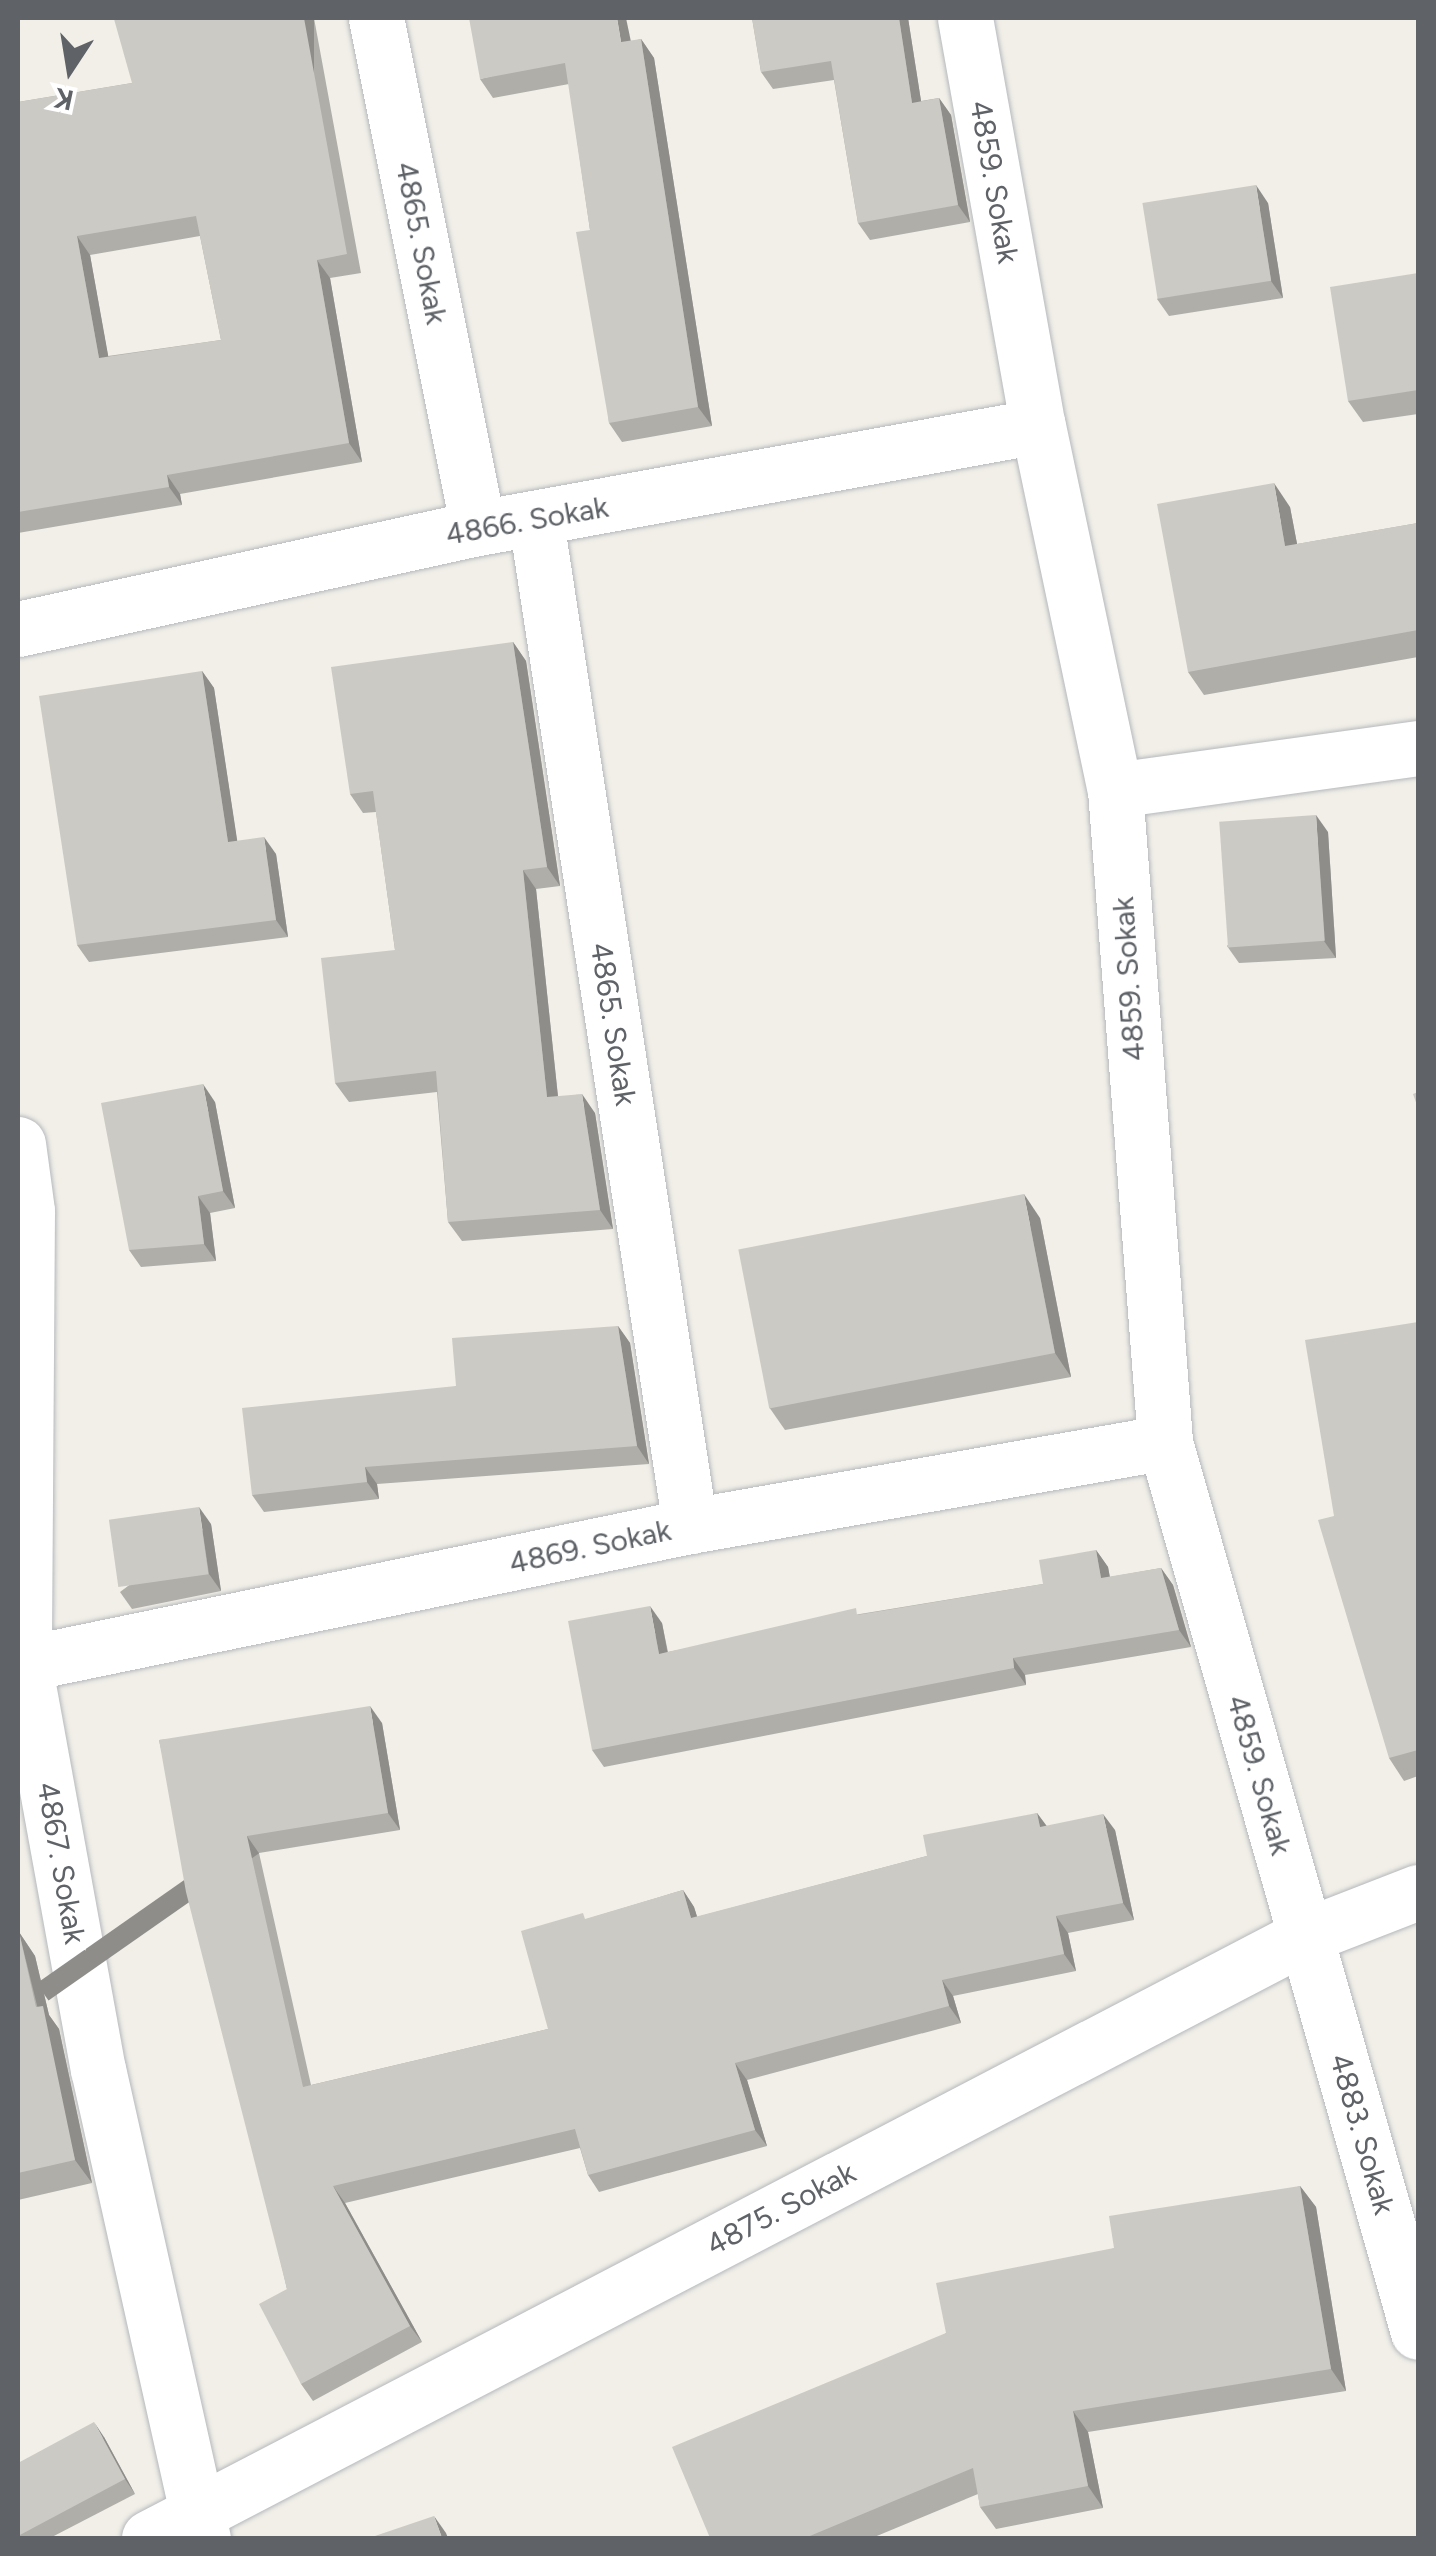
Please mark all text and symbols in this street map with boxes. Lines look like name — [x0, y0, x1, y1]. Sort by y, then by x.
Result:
north arrow — [20, 20, 120, 120]
text: K — [51, 81, 76, 118]
street label: 4859. Sokak — [962, 98, 1026, 266]
street label: 4865. Sokak — [388, 159, 454, 327]
street label: 4866. Sokak — [443, 489, 611, 553]
street label: 4859. Sokak — [1105, 896, 1153, 1062]
street label: 4865. Sokak — [582, 940, 644, 1108]
street label: 4869. Sokak — [506, 1512, 674, 1582]
street label: 4859. Sokak — [1219, 1691, 1299, 1859]
street label: 4867. Sokak — [29, 1779, 93, 1947]
street label: 4883. Sokak — [1322, 2050, 1402, 2218]
street label: 4875. Sokak — [700, 2155, 862, 2263]

